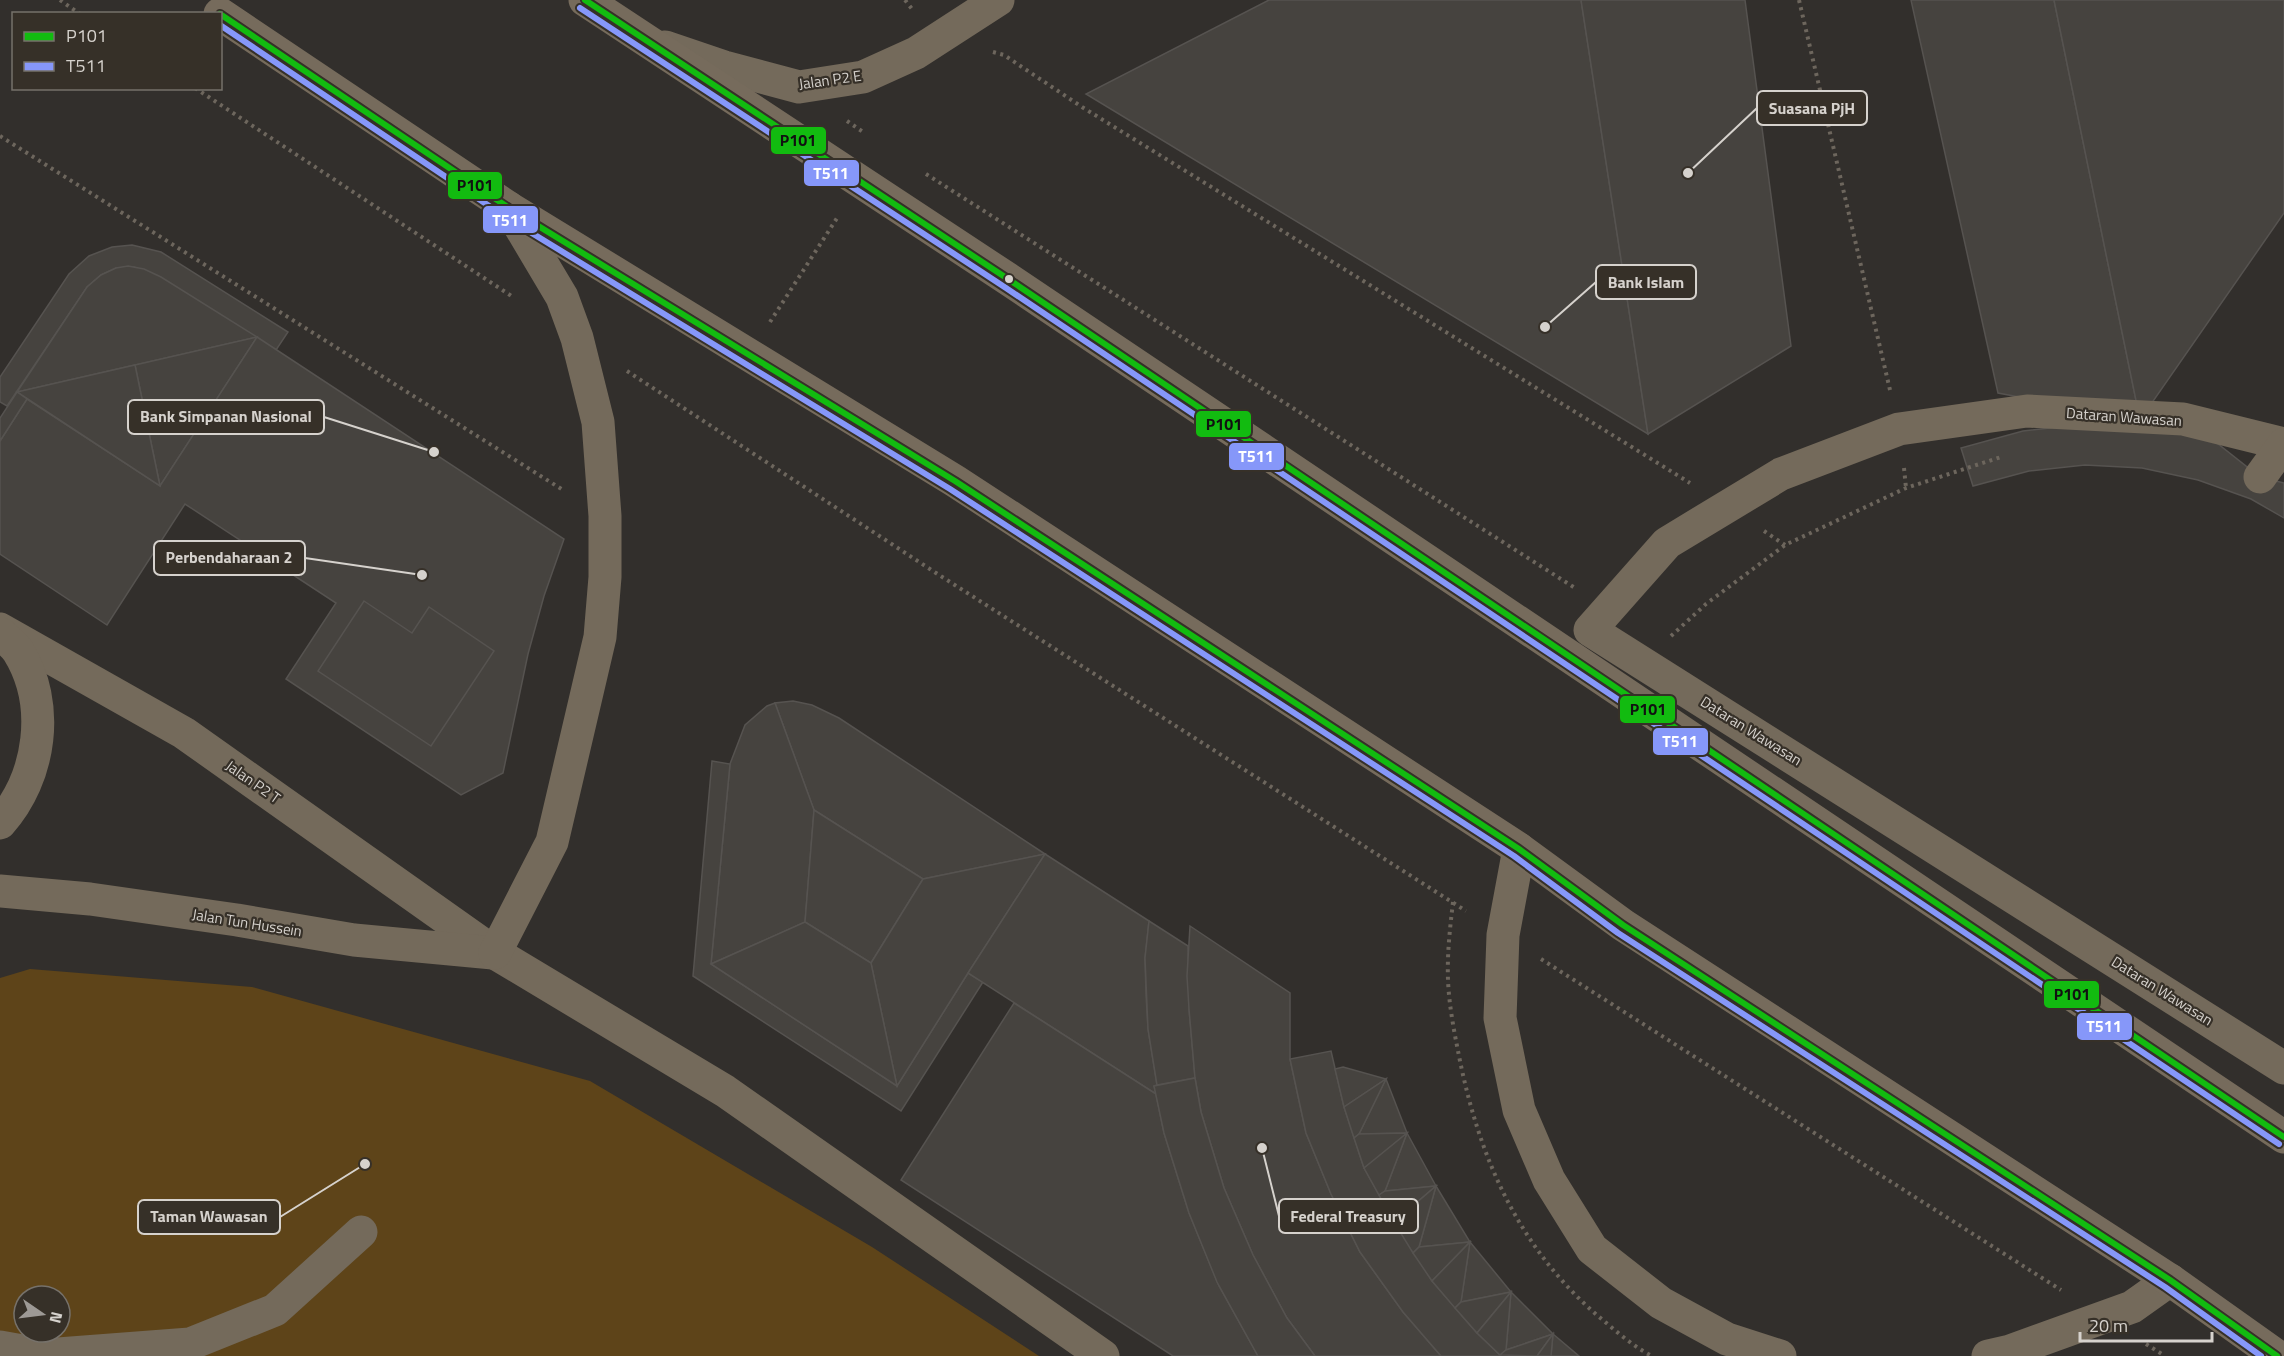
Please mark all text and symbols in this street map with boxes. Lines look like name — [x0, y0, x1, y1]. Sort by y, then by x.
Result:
legend — [12, 12, 222, 90]
text: P101 — [66, 22, 107, 49]
text: T511 — [66, 52, 106, 79]
street label: Jalan P2 E — [797, 64, 863, 95]
callout: Suasana PjH — [1757, 91, 1867, 125]
text: Suasana PjH — [1769, 96, 1855, 120]
line badge: P101 — [770, 126, 827, 155]
text: P101 — [780, 128, 816, 152]
line badge: T511 — [803, 159, 860, 187]
text: T511 — [813, 161, 849, 185]
line badge: P101 — [447, 171, 503, 200]
text: P101 — [457, 173, 493, 197]
line badge: T511 — [482, 205, 539, 234]
text: T511 — [492, 208, 528, 232]
callout: Bank Islam — [1596, 265, 1696, 299]
text: Bank Islam — [1608, 270, 1684, 294]
unlabelled marker — [1003, 273, 1015, 285]
callout: Bank Simpanan Nasional — [128, 400, 324, 434]
street label: Dataran Wawasan — [2065, 401, 2183, 432]
text: Bank Simpanan Nasional — [140, 404, 312, 428]
line badge: P101 — [1195, 410, 1252, 438]
text: P101 — [1206, 412, 1242, 436]
line badge: T511 — [1228, 442, 1285, 471]
text: T511 — [1238, 444, 1274, 468]
callout: Perbendaharaan 2 — [154, 541, 305, 575]
text: Perbendaharaan 2 — [166, 545, 292, 569]
street label: Dataran Wawasan — [1696, 690, 1807, 771]
line badge: P101 — [1619, 695, 1676, 724]
text: P101 — [1630, 697, 1666, 721]
line badge: T511 — [1652, 727, 1709, 756]
text: T511 — [1662, 729, 1698, 753]
street label: Jalan P2 T — [221, 754, 286, 809]
street label: Jalan Tun Hussein — [190, 902, 304, 943]
street label: Dataran Wawasan — [2107, 950, 2218, 1031]
line badge: P101 — [2043, 980, 2100, 1009]
text: P101 — [2054, 982, 2090, 1006]
line badge: T511 — [2076, 1012, 2133, 1041]
text: T511 — [2086, 1014, 2122, 1038]
callout: Federal Treasury — [1279, 1199, 1418, 1233]
callout: Taman Wawasan — [138, 1200, 280, 1234]
text: Taman Wawasan — [150, 1204, 268, 1228]
text: Federal Treasury — [1290, 1204, 1406, 1228]
north arrow — [12, 1284, 72, 1344]
scale bar — [2080, 1305, 2212, 1343]
text: N — [44, 1309, 70, 1326]
text: 20 m — [2089, 1312, 2128, 1339]

